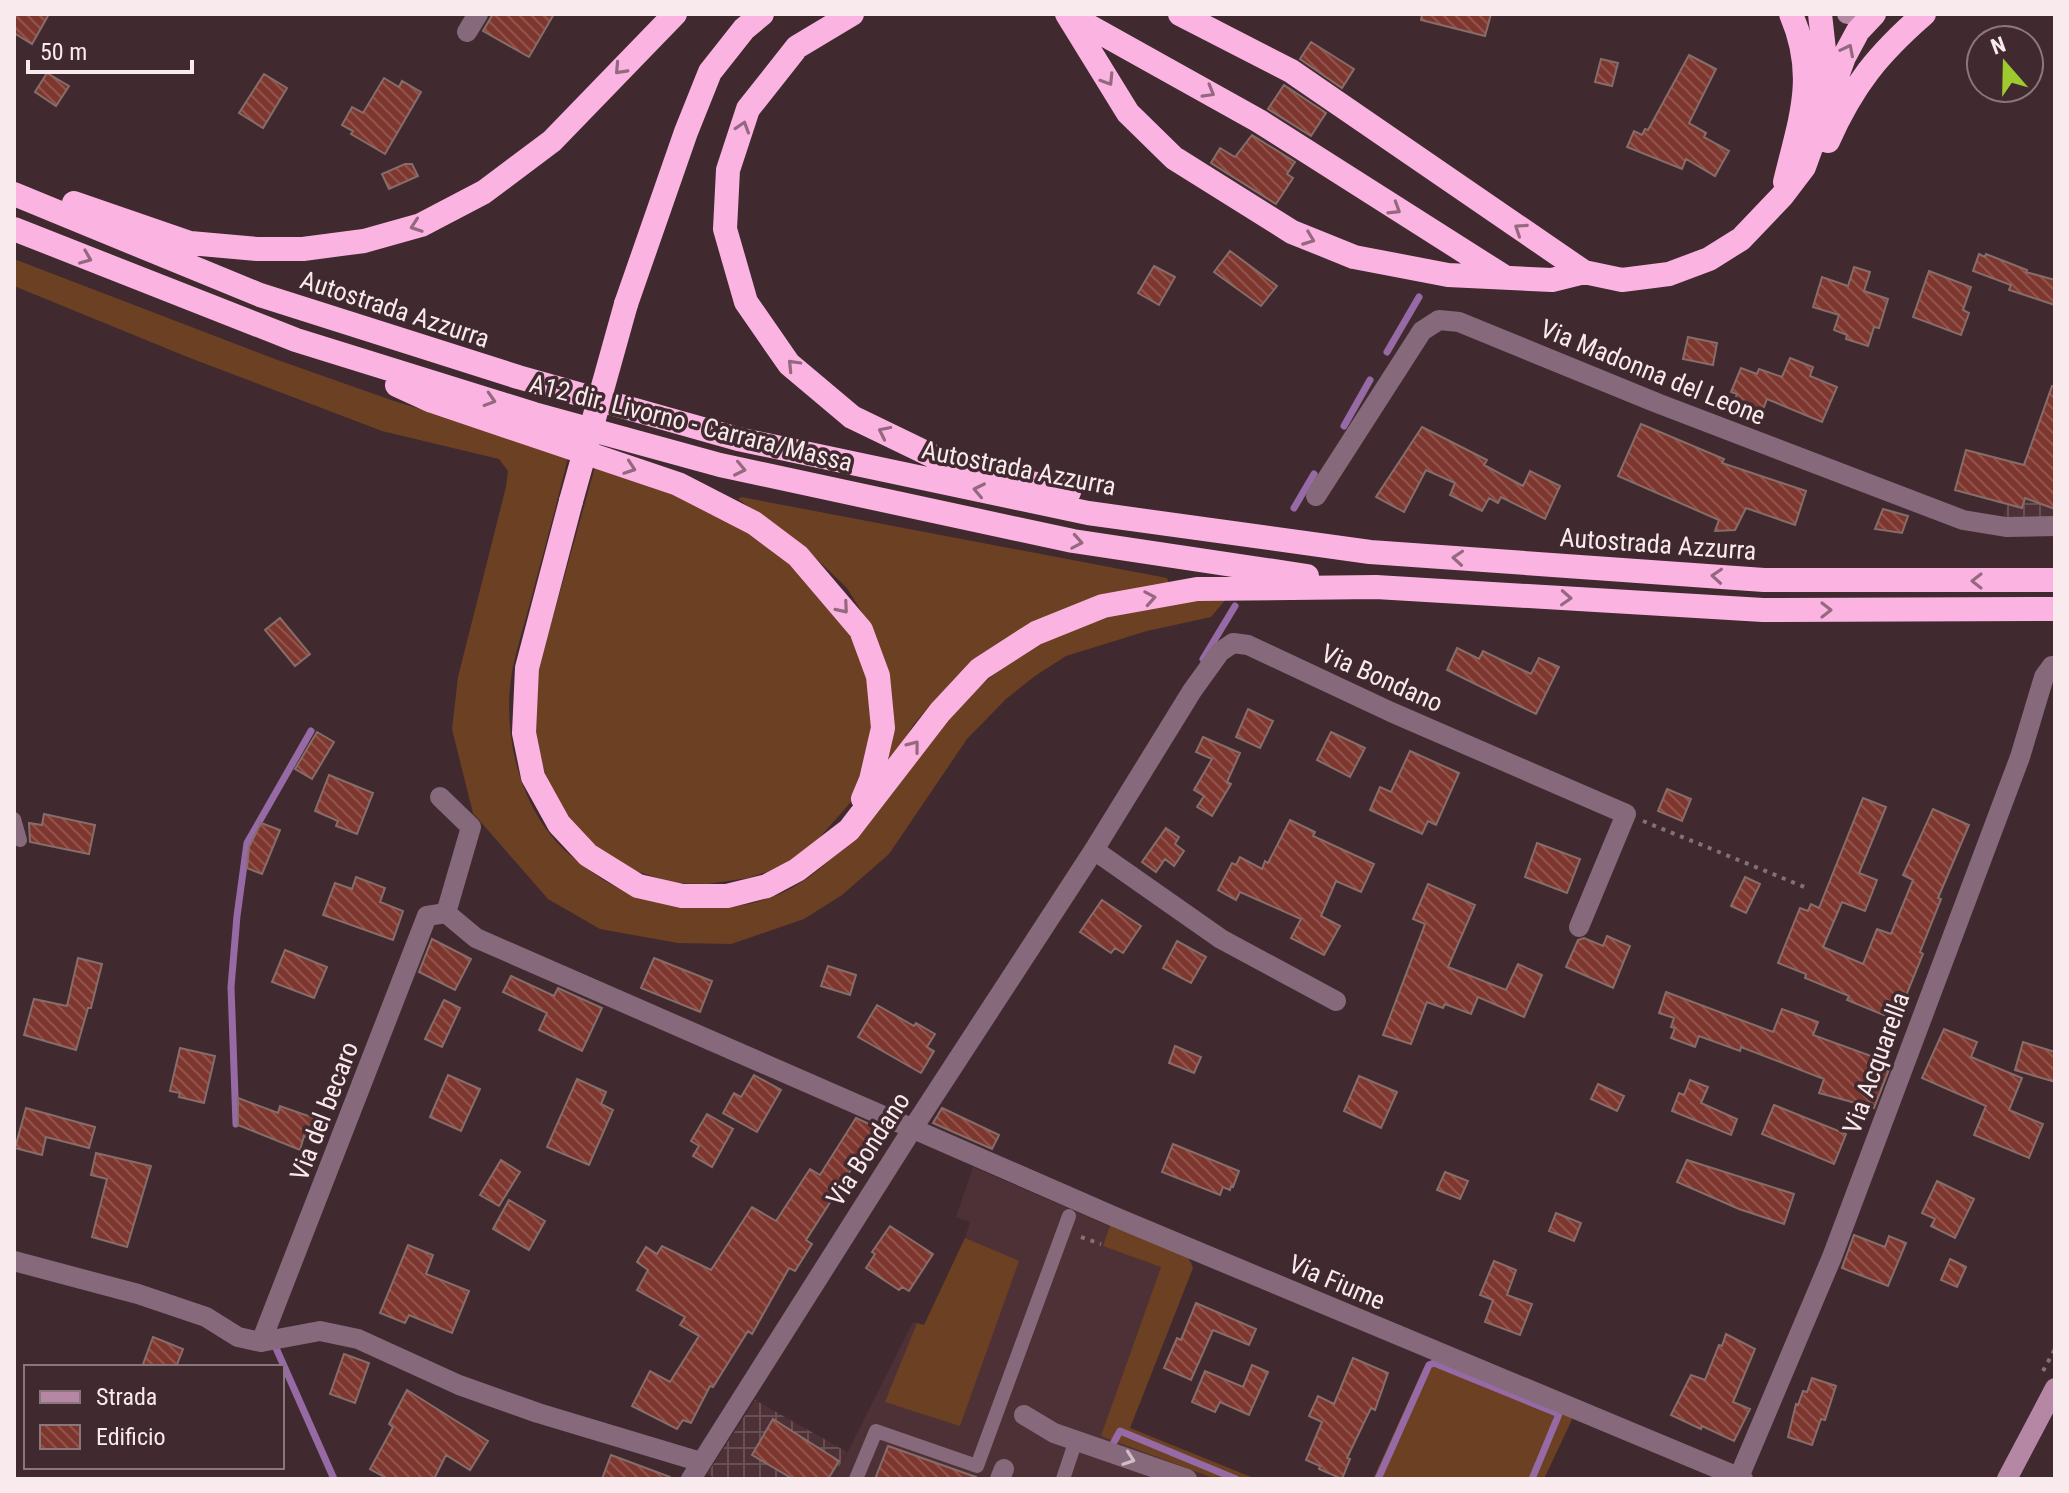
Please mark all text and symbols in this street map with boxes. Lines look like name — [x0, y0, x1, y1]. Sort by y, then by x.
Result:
scale bar — [28, 24, 192, 74]
north arrow — [1965, 24, 2045, 104]
text: N — [1988, 32, 2009, 60]
text: 50 m — [40, 38, 87, 66]
one-way arrow — [1839, 43, 1854, 58]
one-way arrow — [614, 60, 629, 74]
one-way arrow — [1099, 72, 1114, 86]
one-way arrow — [1201, 82, 1215, 98]
one-way arrow — [733, 120, 749, 134]
one-way arrow — [1386, 199, 1401, 214]
one-way arrow — [410, 216, 424, 232]
one-way arrow — [1514, 224, 1528, 239]
one-way arrow — [1301, 229, 1315, 246]
one-way arrow — [78, 248, 92, 264]
street label: Autostrada Azzurra — [297, 264, 493, 354]
street label: Via Madonna del Leone — [1536, 313, 1770, 431]
one-way arrow — [788, 360, 803, 375]
street label: A12 dir. Livorno - Carrara/Massa — [526, 368, 856, 478]
one-way arrow — [482, 391, 496, 407]
one-way arrow — [878, 426, 892, 442]
street label: Autostrada Azzurra — [919, 434, 1119, 502]
one-way arrow — [623, 458, 637, 474]
one-way arrow — [733, 460, 747, 477]
one-way arrow — [973, 482, 986, 499]
street label: Autostrada Azzurra — [1559, 522, 1757, 566]
one-way arrow — [1070, 532, 1083, 549]
one-way arrow — [1451, 550, 1464, 567]
one-way arrow — [1710, 568, 1723, 585]
one-way arrow — [1970, 572, 1983, 590]
one-way arrow — [1560, 589, 1573, 606]
one-way arrow — [1143, 590, 1157, 607]
one-way arrow — [833, 599, 848, 614]
one-way arrow — [1820, 601, 1833, 619]
street label: Via Bondano — [1317, 638, 1447, 718]
one-way arrow — [904, 740, 918, 755]
street label: Via Acquarella — [1837, 988, 1915, 1138]
street label: Via del becaro — [284, 1037, 364, 1185]
street label: Via Bondano — [820, 1086, 916, 1212]
street label: Via Fiume — [1284, 1248, 1390, 1316]
legend — [24, 1365, 284, 1469]
text: Strada — [96, 1383, 157, 1411]
text: Edificio — [96, 1423, 166, 1451]
one-way arrow — [1121, 1449, 1135, 1465]

